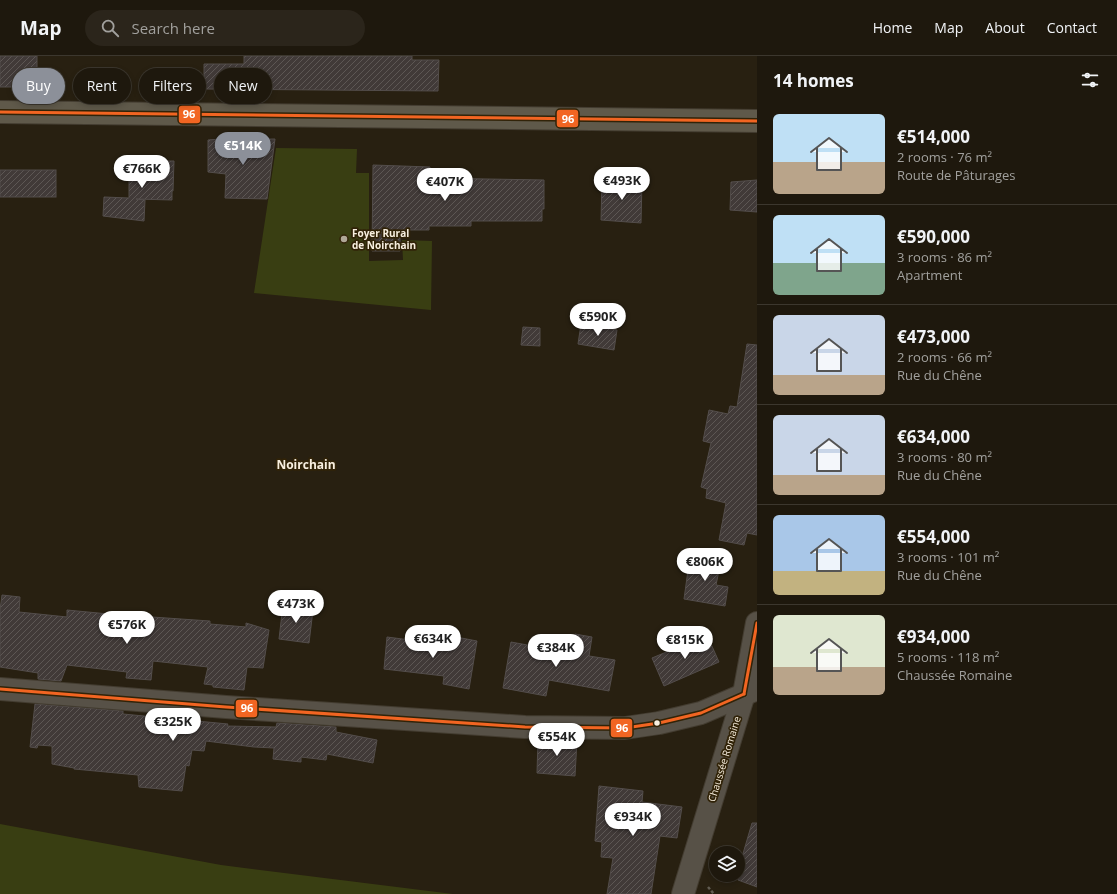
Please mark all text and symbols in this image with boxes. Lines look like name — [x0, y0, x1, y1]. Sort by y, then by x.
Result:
search box — [85, 10, 365, 46]
text: Map — [20, 15, 61, 41]
icon: search — [99, 17, 121, 39]
text: Search here — [131, 18, 215, 38]
text: Home — [873, 18, 912, 37]
text: Map — [934, 18, 963, 37]
text: About — [985, 18, 1025, 37]
text: Contact — [1047, 18, 1097, 37]
chip: Buy — [12, 68, 65, 104]
chip: Rent — [73, 68, 131, 104]
chip: Filters — [139, 68, 206, 104]
chip: New — [214, 68, 272, 104]
text: 14 homes — [773, 69, 854, 92]
icon: filters — [1079, 69, 1101, 91]
line badge: 96 — [178, 105, 201, 124]
text: 96 — [183, 106, 195, 121]
line badge: 96 — [556, 109, 579, 128]
text: 96 — [562, 111, 574, 126]
text: €514,000 — [897, 125, 970, 148]
icon: home — [805, 130, 853, 178]
pin: €514K — [215, 132, 271, 166]
text: €514K — [224, 136, 262, 154]
text: 2 rooms · 76 m² — [897, 148, 992, 166]
pin: €766K — [114, 155, 170, 189]
text: €766K — [123, 159, 161, 177]
text: Route de Pâturages — [897, 166, 1016, 184]
pin: €493K — [594, 167, 650, 201]
pin: €407K — [417, 168, 473, 202]
text: €493K — [603, 171, 641, 189]
text: €407K — [426, 172, 464, 190]
text: €590,000 — [897, 225, 970, 248]
place label: Foyer Rural de Noirchain — [352, 226, 416, 252]
icon: home — [805, 231, 853, 279]
marker: Foyer Rural de Noirchain — [339, 234, 349, 244]
text: 3 rooms · 86 m² — [897, 248, 992, 266]
text: Apartment — [897, 266, 962, 284]
pin: €590K — [570, 303, 626, 337]
text: €590K — [579, 307, 617, 325]
text: €473,000 — [897, 325, 970, 348]
icon: home — [805, 331, 853, 379]
text: 2 rooms · 66 m² — [897, 348, 992, 366]
text: Rue du Chêne — [897, 366, 982, 384]
text: €634,000 — [897, 425, 970, 448]
icon: home — [805, 431, 853, 479]
text: 3 rooms · 80 m² — [897, 448, 992, 466]
district label: Noirchain — [276, 456, 336, 473]
text: Rue du Chêne — [897, 466, 982, 484]
text: €554,000 — [897, 525, 970, 548]
icon: home — [805, 531, 853, 579]
pin: €806K — [677, 548, 733, 582]
text: 3 rooms · 101 m² — [897, 548, 999, 566]
text: €806K — [686, 552, 724, 570]
text: Rue du Chêne — [897, 566, 982, 584]
pin: €473K — [268, 590, 324, 624]
text: €473K — [277, 594, 315, 612]
pin: €576K — [99, 611, 155, 645]
text: €576K — [108, 615, 146, 633]
pin: €634K — [405, 625, 461, 659]
text: €934,000 — [897, 625, 970, 648]
pin: €815K — [657, 626, 713, 660]
text: €634K — [414, 629, 452, 647]
text: €815K — [666, 630, 704, 648]
icon: home — [805, 631, 853, 679]
pin: €384K — [528, 634, 584, 668]
text: €384K — [537, 638, 575, 656]
text: 5 rooms · 118 m² — [897, 648, 999, 666]
text: Chaussée Romaine — [897, 666, 1012, 684]
line badge: 96 — [235, 699, 258, 718]
text: 96 — [241, 700, 253, 715]
pin: €325K — [145, 708, 201, 742]
text: €325K — [154, 712, 192, 730]
street label: Chaussée Romaine — [704, 714, 744, 803]
line badge: 96 — [610, 718, 633, 738]
unlabelled marker — [652, 718, 662, 728]
text: 96 — [616, 720, 628, 735]
pin: €554K — [529, 723, 585, 757]
text: €554K — [538, 727, 576, 745]
pin: €934K — [605, 803, 661, 837]
text: €934K — [614, 807, 652, 825]
map controls — [709, 846, 745, 882]
button: layers — [709, 846, 745, 882]

